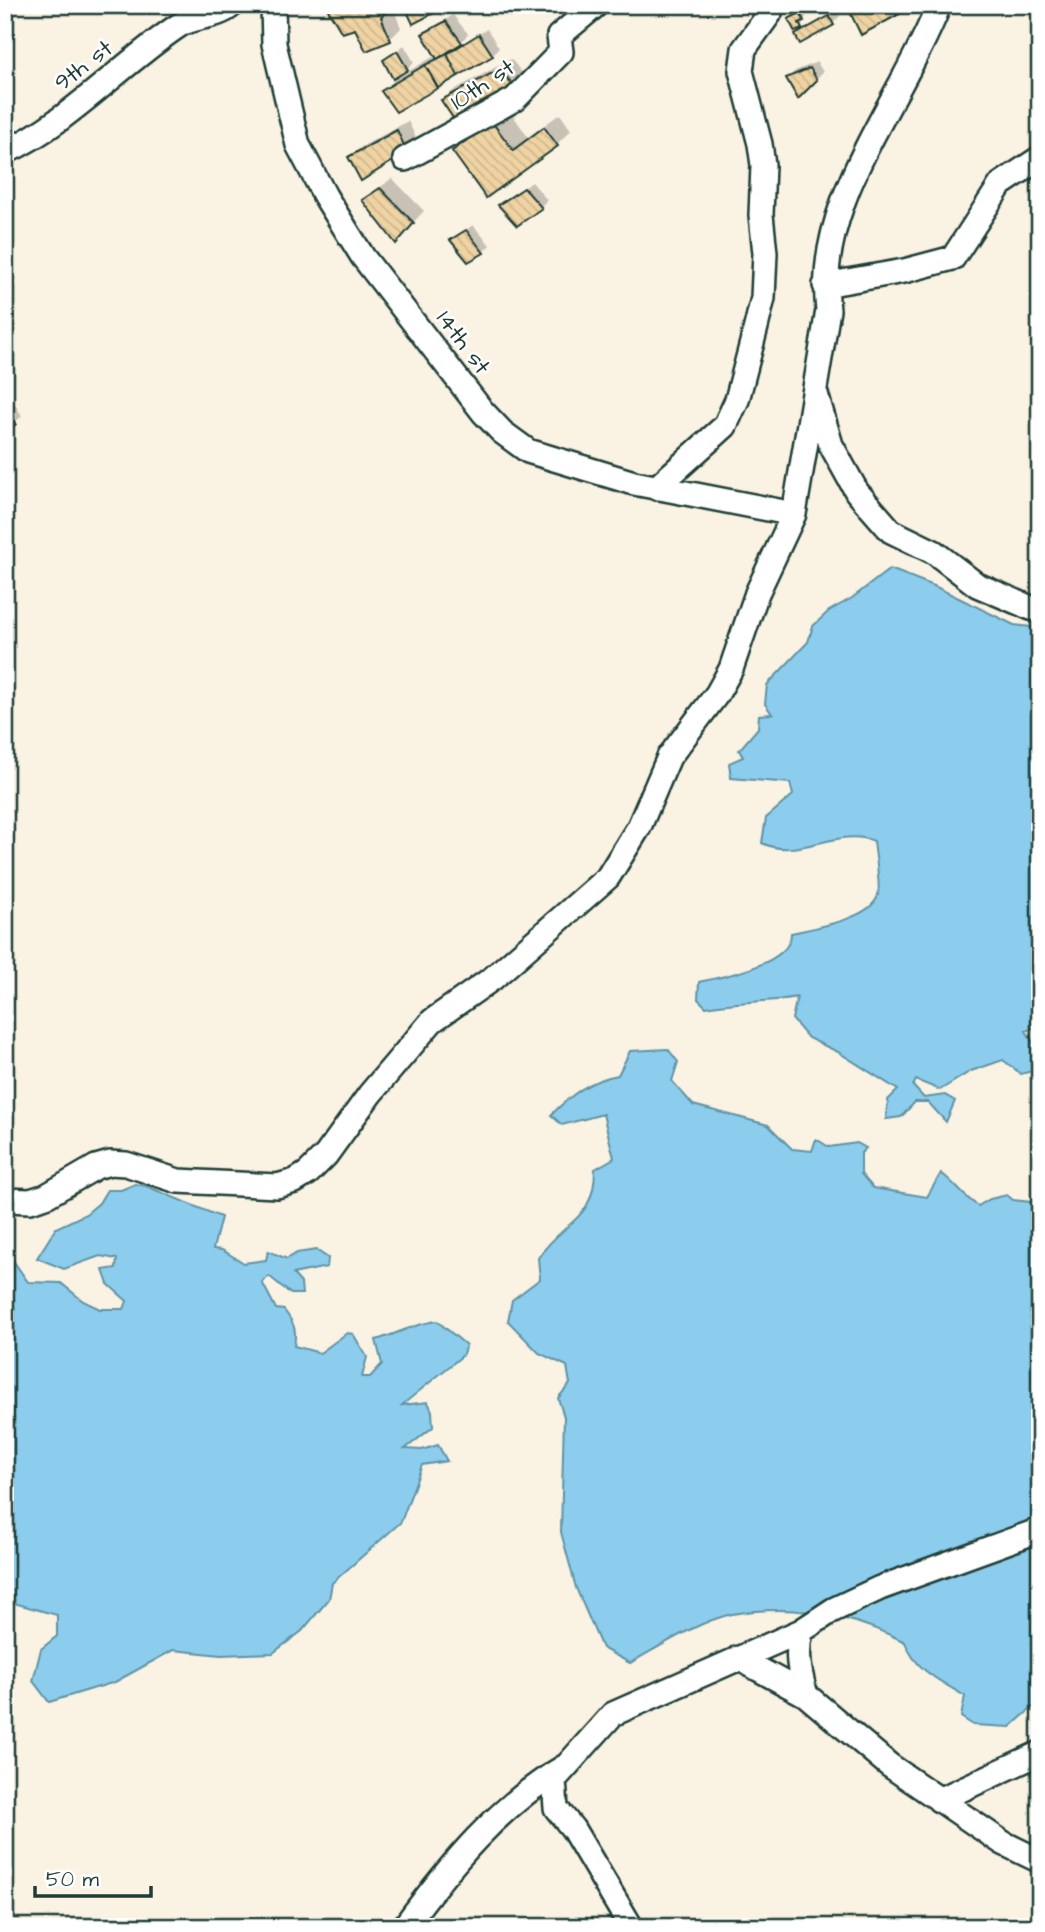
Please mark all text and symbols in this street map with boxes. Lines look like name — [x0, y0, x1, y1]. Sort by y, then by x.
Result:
street label: 9th st — [47, 32, 121, 100]
street label: 10th st — [444, 51, 522, 119]
street label: 14th st — [428, 303, 499, 382]
scale bar — [35, 1855, 150, 1899]
text: 50 m — [46, 1865, 100, 1894]

